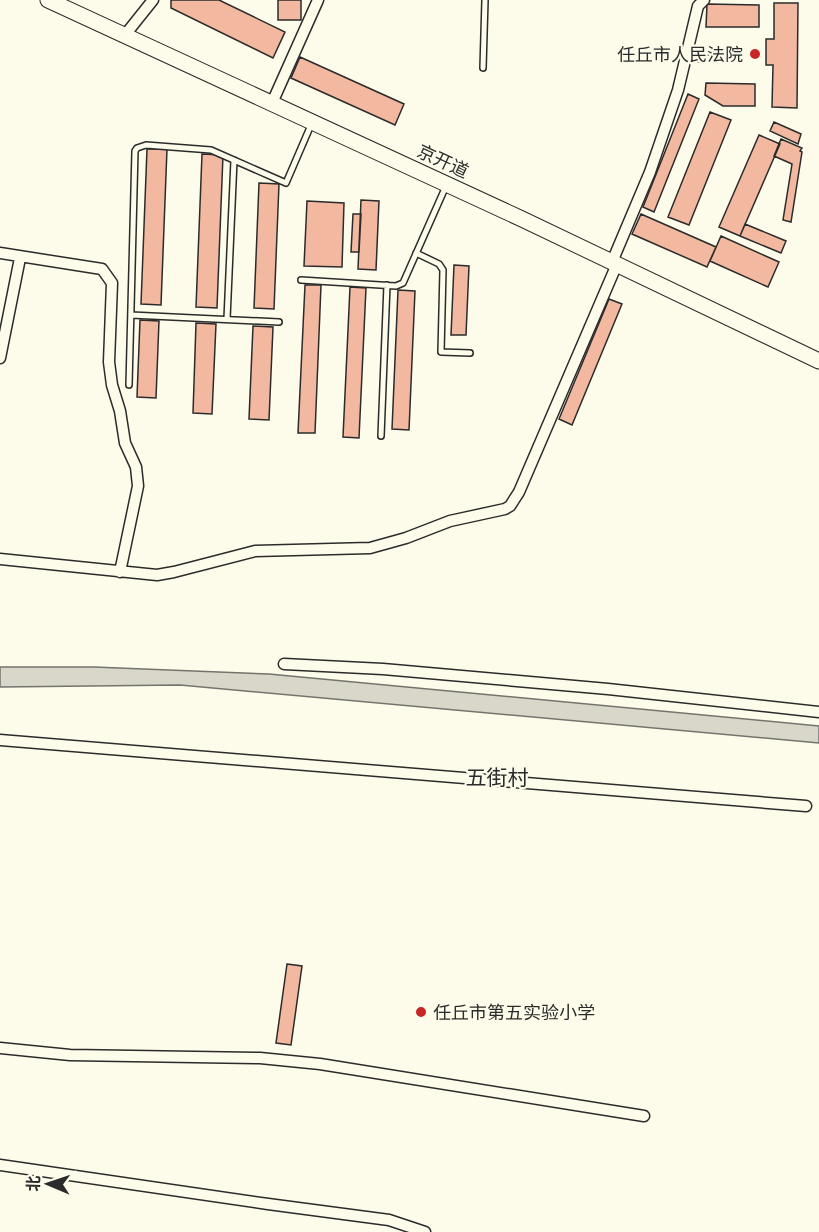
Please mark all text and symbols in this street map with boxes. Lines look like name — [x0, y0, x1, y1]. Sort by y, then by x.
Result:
place label: 任丘市人民法院 — [617, 43, 743, 66]
marker: 任丘市人民法院 — [748, 47, 762, 61]
street label: 京开道 — [414, 139, 472, 183]
district label: 五街村 — [466, 764, 529, 790]
place label: 任丘市第五实验小学 — [433, 1001, 595, 1024]
marker: 任丘市第五实验小学 — [414, 1005, 428, 1019]
north arrow — [18, 1154, 78, 1214]
text: 北 — [23, 1175, 43, 1192]

